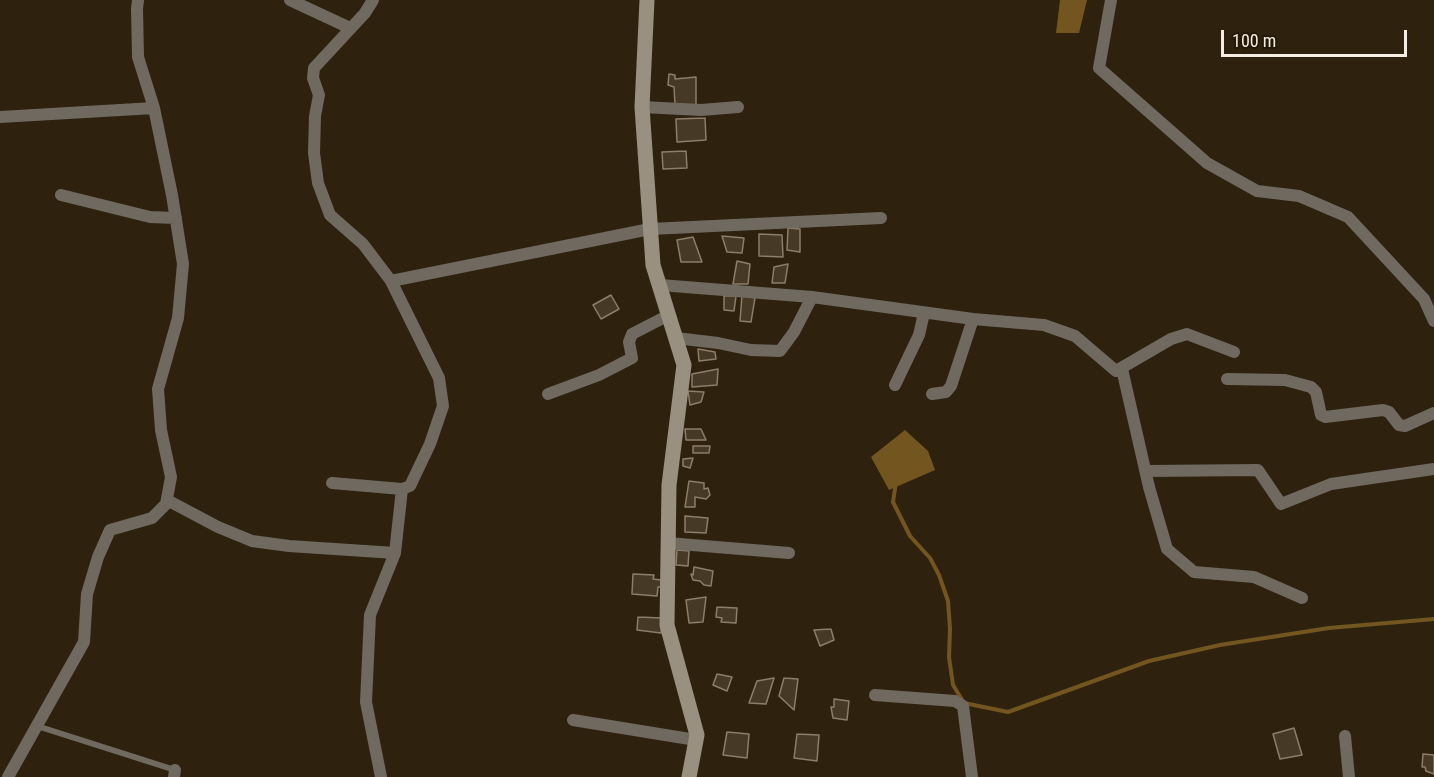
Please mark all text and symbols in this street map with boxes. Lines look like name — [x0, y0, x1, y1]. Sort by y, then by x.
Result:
scale bar — [1224, 18, 1410, 56]
text: 100 m — [1232, 30, 1276, 51]

